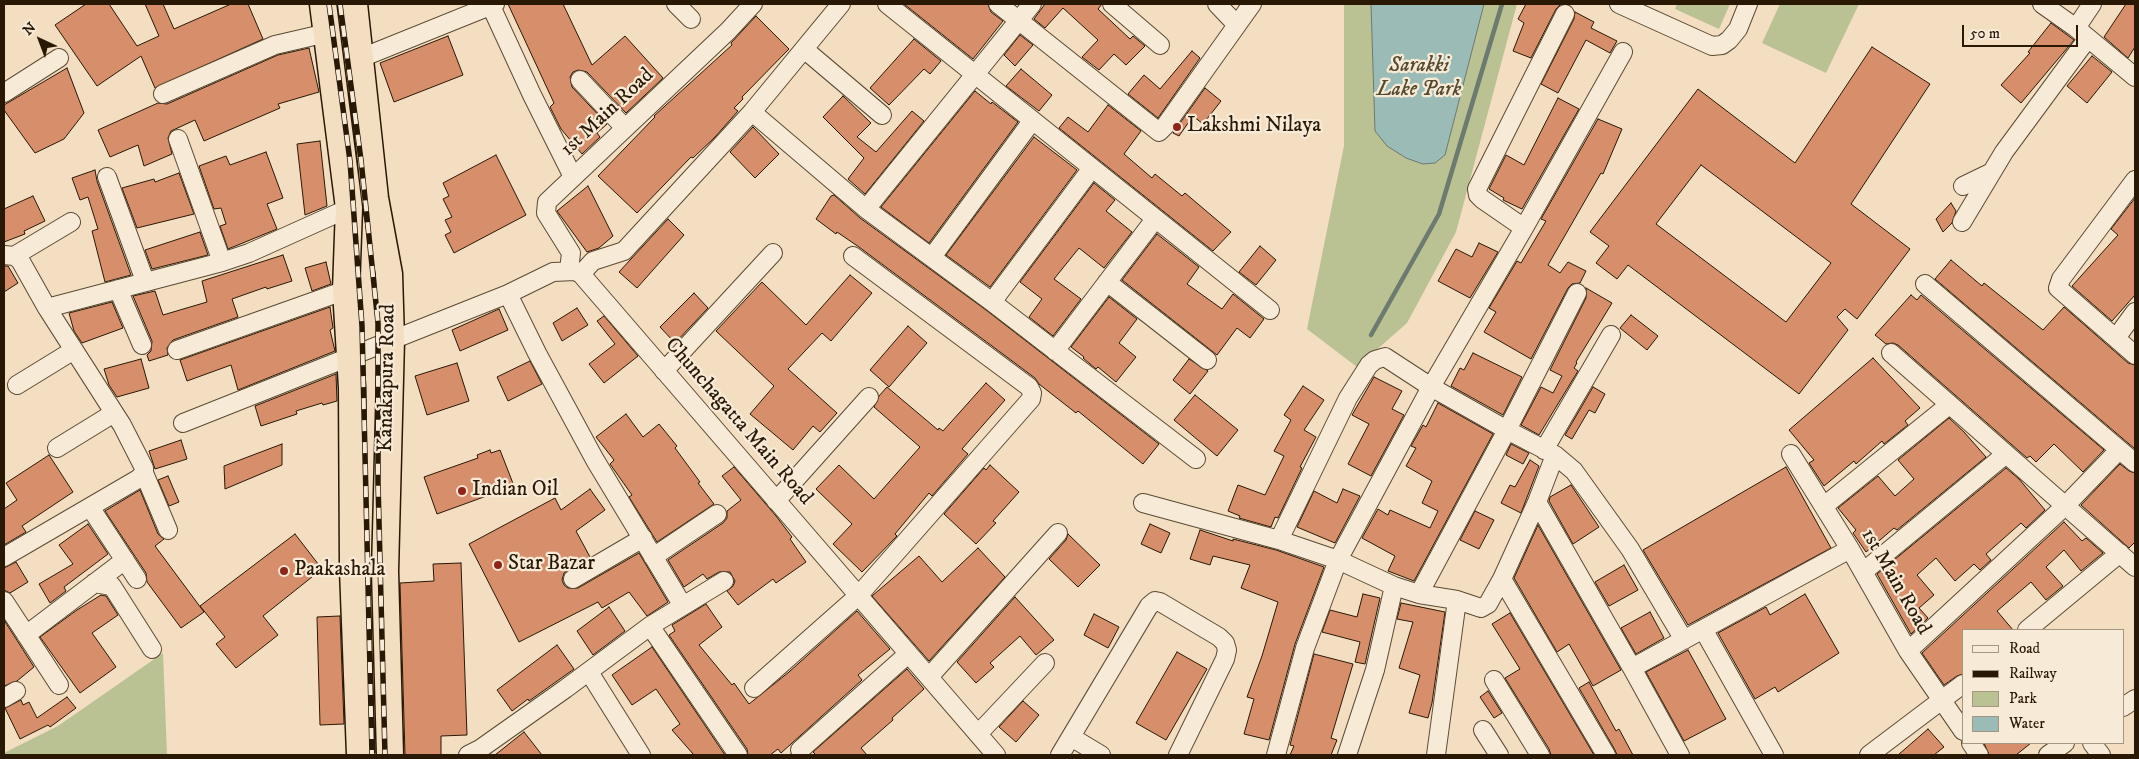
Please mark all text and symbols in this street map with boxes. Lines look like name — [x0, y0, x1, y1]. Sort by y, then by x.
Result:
north arrow — [15, 15, 65, 65]
scale bar — [1964, 15, 2080, 47]
text: N — [19, 19, 40, 40]
text: 50 m — [1970, 24, 2000, 43]
park label: Sarakki Lake Park — [1377, 54, 1461, 104]
street label: 1st Main Road — [556, 63, 660, 163]
place label: Lakshmi Nilaya — [1187, 114, 1321, 140]
marker: Lakshmi Nilaya — [1171, 121, 1183, 133]
street label: Kanakapura Road — [374, 304, 402, 452]
street label: Chunchagatta Main Road — [658, 333, 818, 511]
place label: Indian Oil — [472, 478, 558, 504]
marker: Indian Oil — [456, 485, 468, 497]
street label: 1st Main Road — [1854, 524, 1936, 640]
place label: Star Bazar — [508, 552, 595, 578]
place label: Paakashala — [294, 558, 386, 584]
marker: Star Bazar — [492, 559, 504, 571]
marker: Paakashala — [278, 565, 290, 577]
legend — [1962, 629, 2124, 744]
text: Road — [2009, 639, 2040, 658]
text: Railway — [2009, 664, 2057, 683]
text: Park — [2009, 689, 2037, 708]
text: Water — [2009, 714, 2045, 733]

